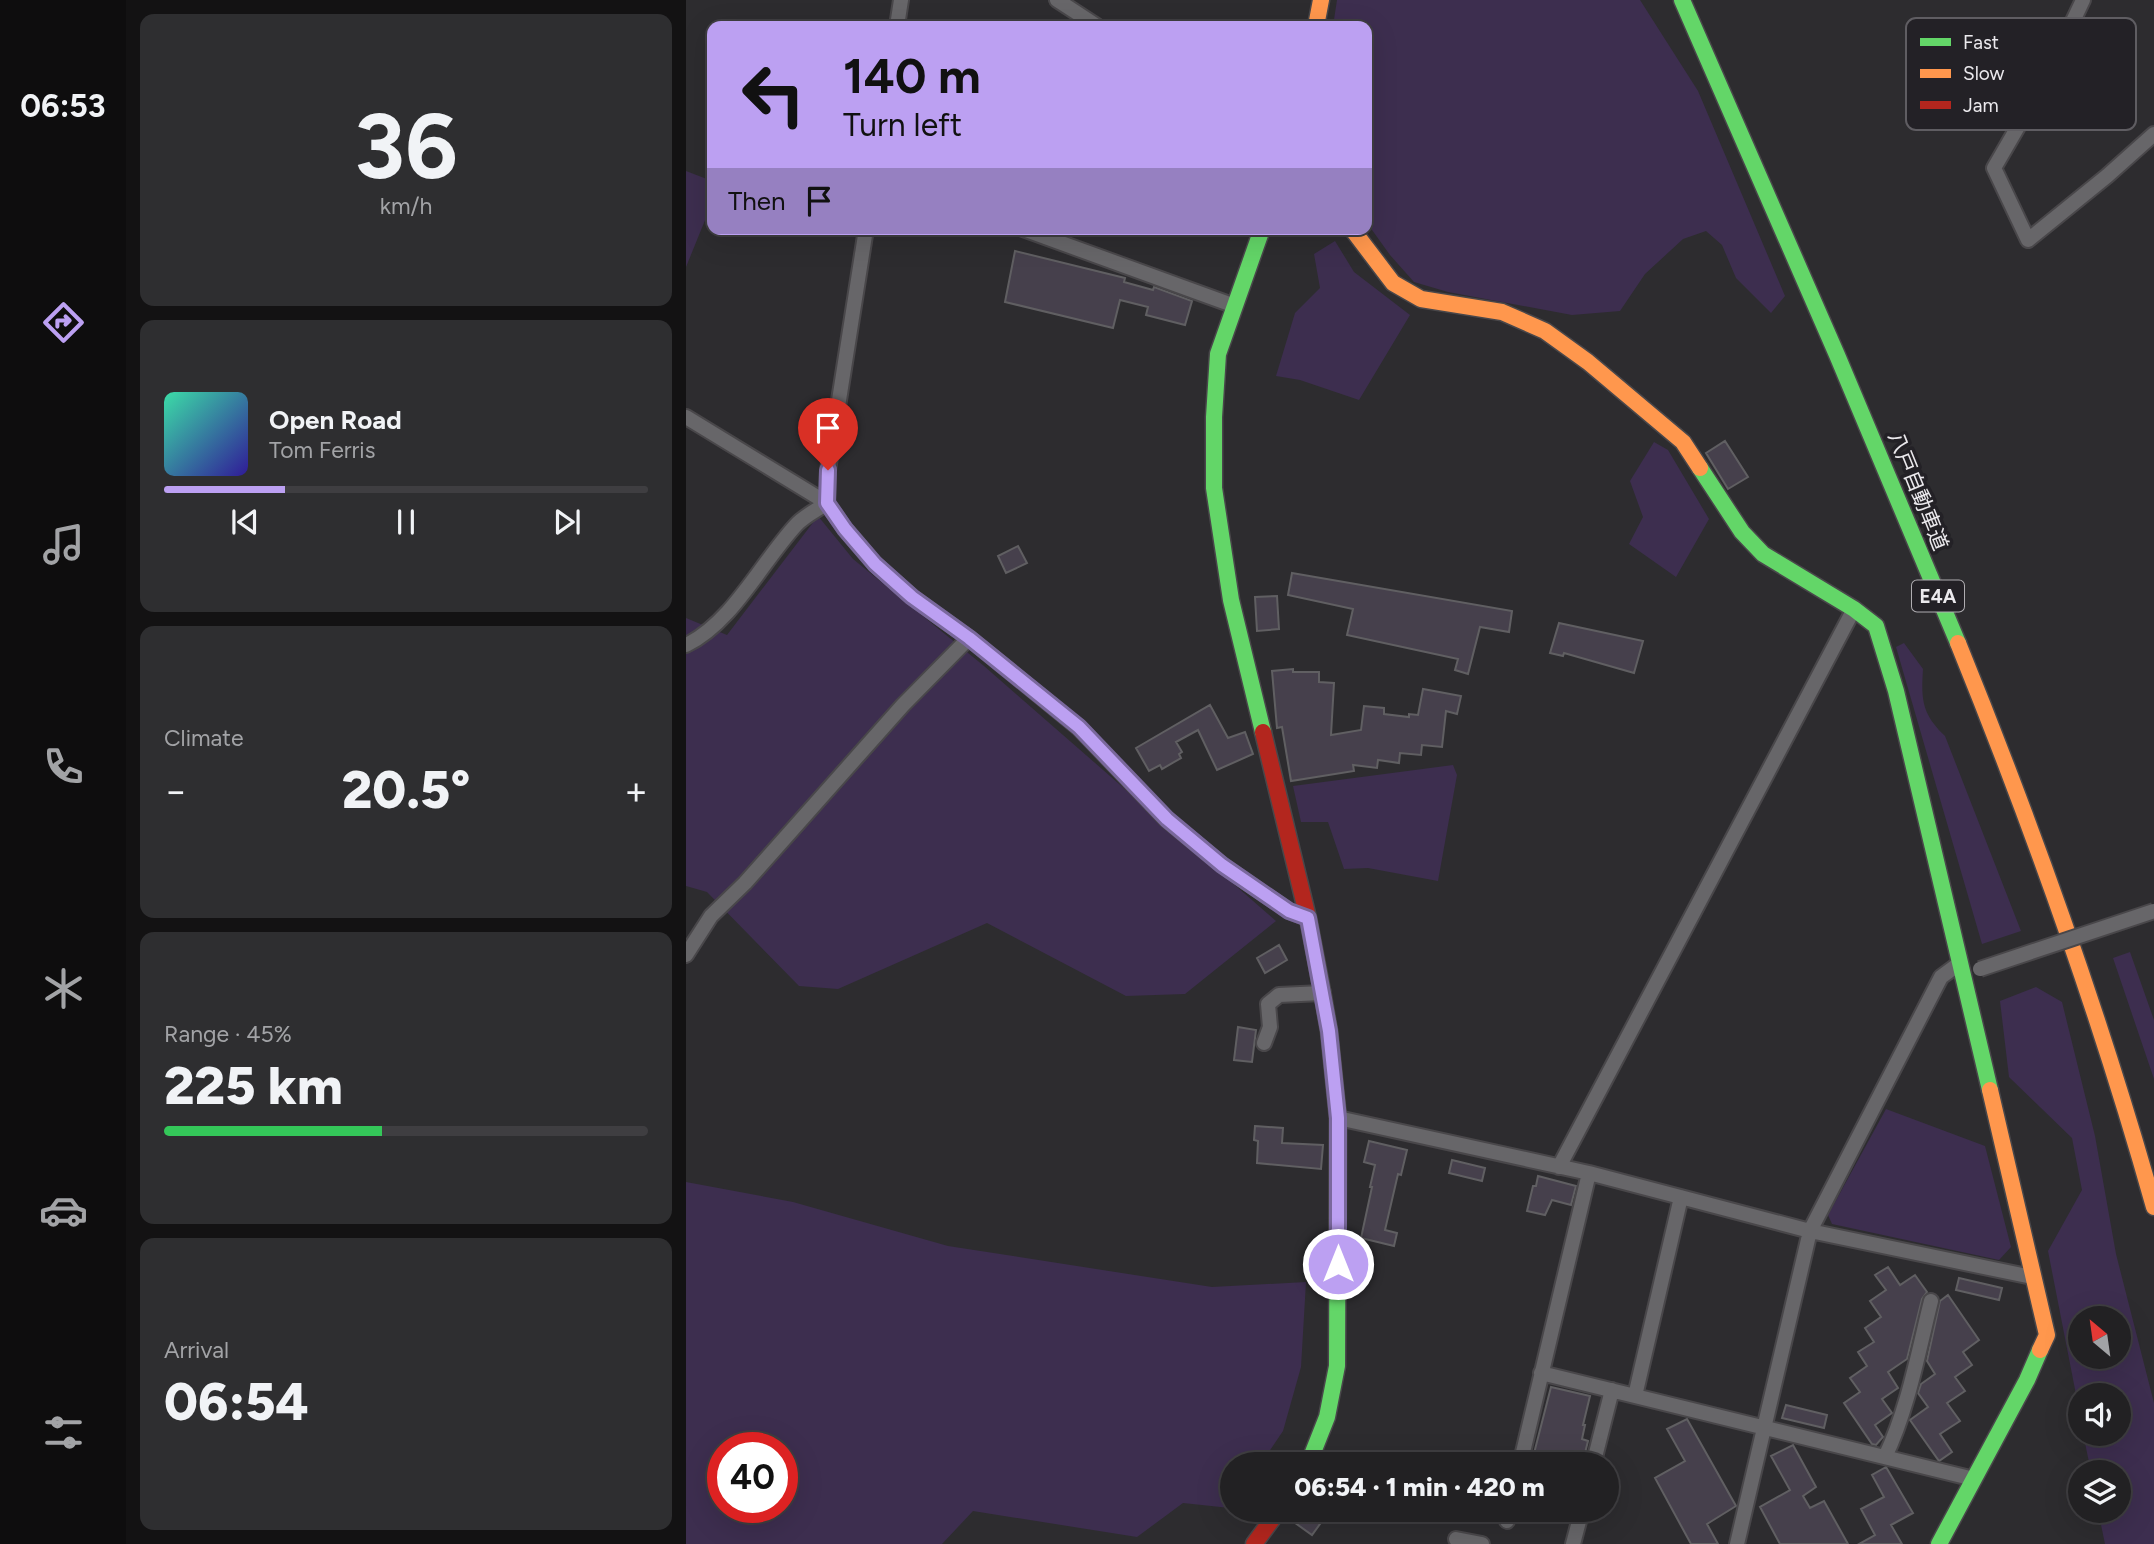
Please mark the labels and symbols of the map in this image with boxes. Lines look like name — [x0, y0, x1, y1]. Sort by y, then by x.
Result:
legend — [1906, 18, 2136, 130]
text: Fast — [1963, 31, 1999, 54]
text: Slow — [1963, 62, 2005, 85]
text: Jam — [1963, 94, 1999, 117]
pin — [798, 398, 858, 470]
street label: 八戸自動車道 — [1883, 428, 1954, 554]
road number: E4A — [1912, 580, 1964, 611]
position arrow — [1301, 1227, 1375, 1301]
north arrow — [2068, 1306, 2132, 1368]
speed limit sign: 40 — [707, 1432, 798, 1523]

